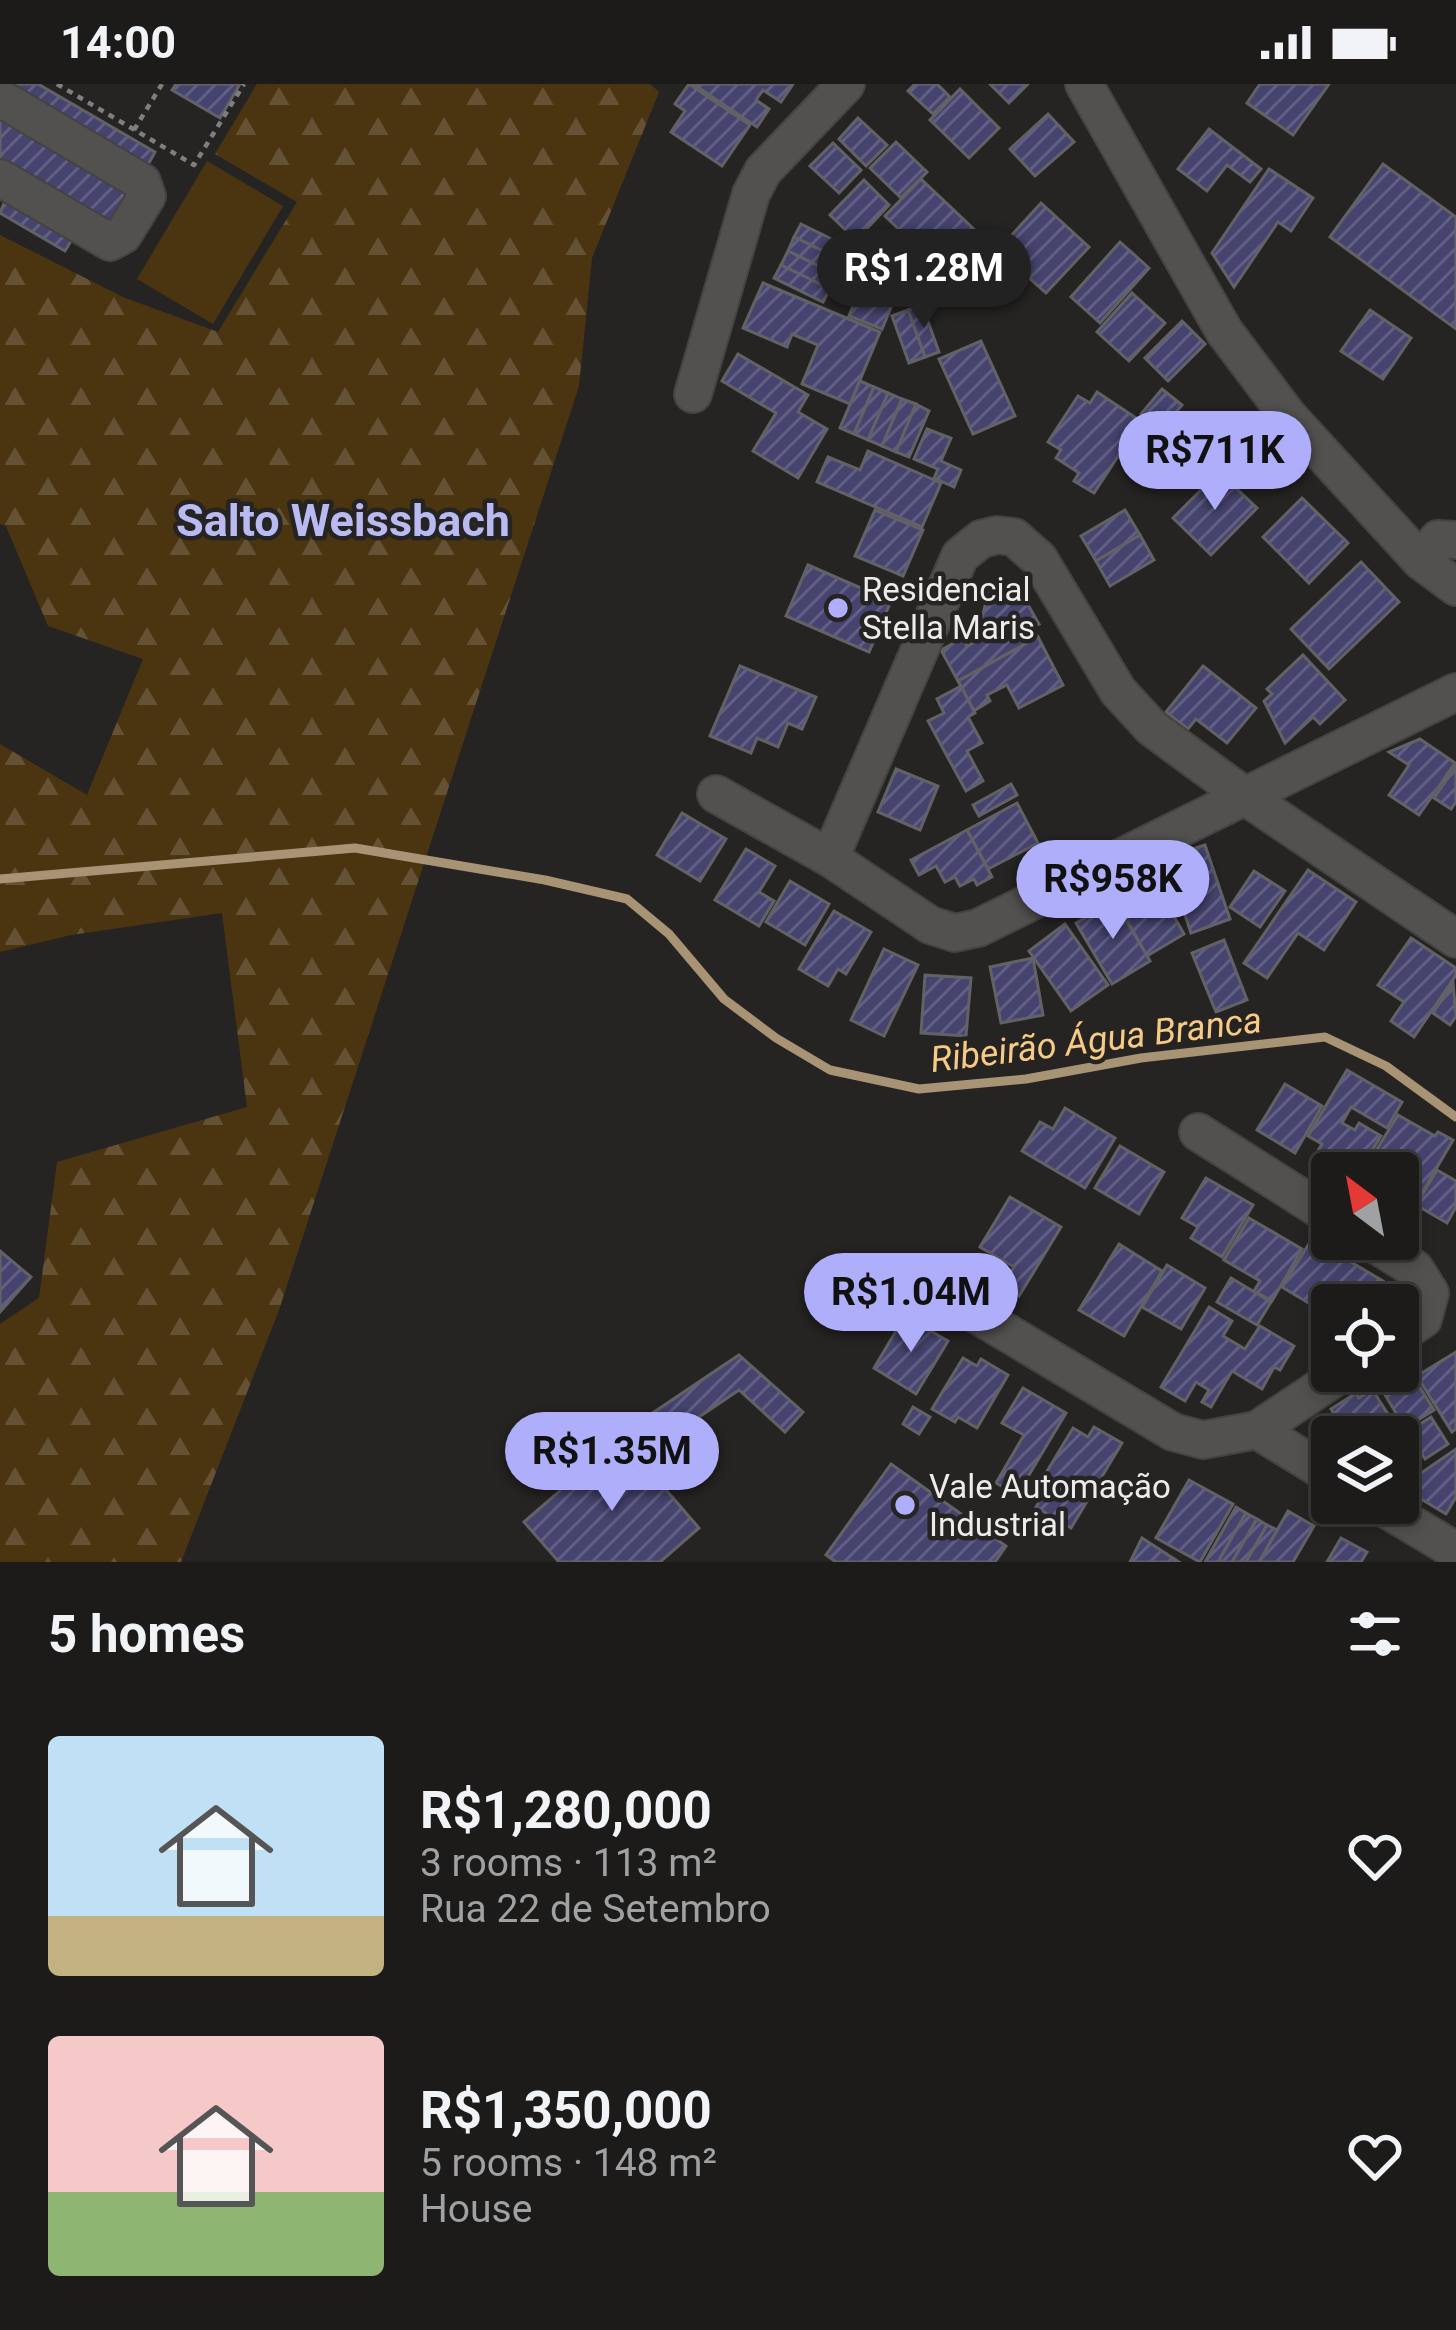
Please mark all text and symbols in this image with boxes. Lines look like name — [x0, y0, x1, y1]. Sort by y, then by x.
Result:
text: 14:00 — [60, 16, 176, 69]
pin: R$1.28M — [813, 229, 1035, 331]
text: R$1.28M — [844, 245, 1004, 291]
pin: R$711K — [1117, 411, 1313, 513]
text: R$711K — [1145, 427, 1285, 473]
district label: Salto Weissbach — [176, 494, 510, 547]
place label: Residencial Stella Maris — [862, 570, 1035, 647]
marker: Residencial Stella Maris — [825, 595, 851, 621]
pin: R$958K — [1015, 840, 1211, 942]
text: R$958K — [1043, 856, 1183, 902]
water label: Ribeirão Água Branca — [928, 998, 1264, 1081]
north arrow — [1311, 1152, 1419, 1260]
map controls — [1311, 1152, 1419, 1524]
pin: R$1.04M — [800, 1253, 1022, 1355]
text: R$1.04M — [831, 1269, 991, 1315]
button: locate — [1311, 1284, 1419, 1392]
pin: R$1.35M — [501, 1412, 723, 1514]
button: layers — [1311, 1416, 1419, 1524]
text: R$1.35M — [532, 1428, 692, 1474]
place label: Vale Automação Industrial — [929, 1467, 1171, 1544]
marker: Vale Automação Industrial — [892, 1492, 918, 1518]
icon: filters — [1342, 1601, 1408, 1667]
text: 5 homes — [48, 1605, 245, 1664]
text: R$1,280,000 — [420, 1781, 712, 1840]
icon: home — [144, 1784, 288, 1928]
icon: heart — [1342, 1823, 1408, 1889]
text: 3 rooms · 113 m² — [420, 1840, 717, 1886]
text: Rua 22 de Setembro — [420, 1886, 771, 1932]
text: R$1,350,000 — [420, 2081, 712, 2140]
icon: home — [144, 2084, 288, 2228]
icon: heart — [1342, 2123, 1408, 2189]
text: 5 rooms · 148 m² — [420, 2140, 717, 2186]
text: House — [420, 2186, 532, 2232]

